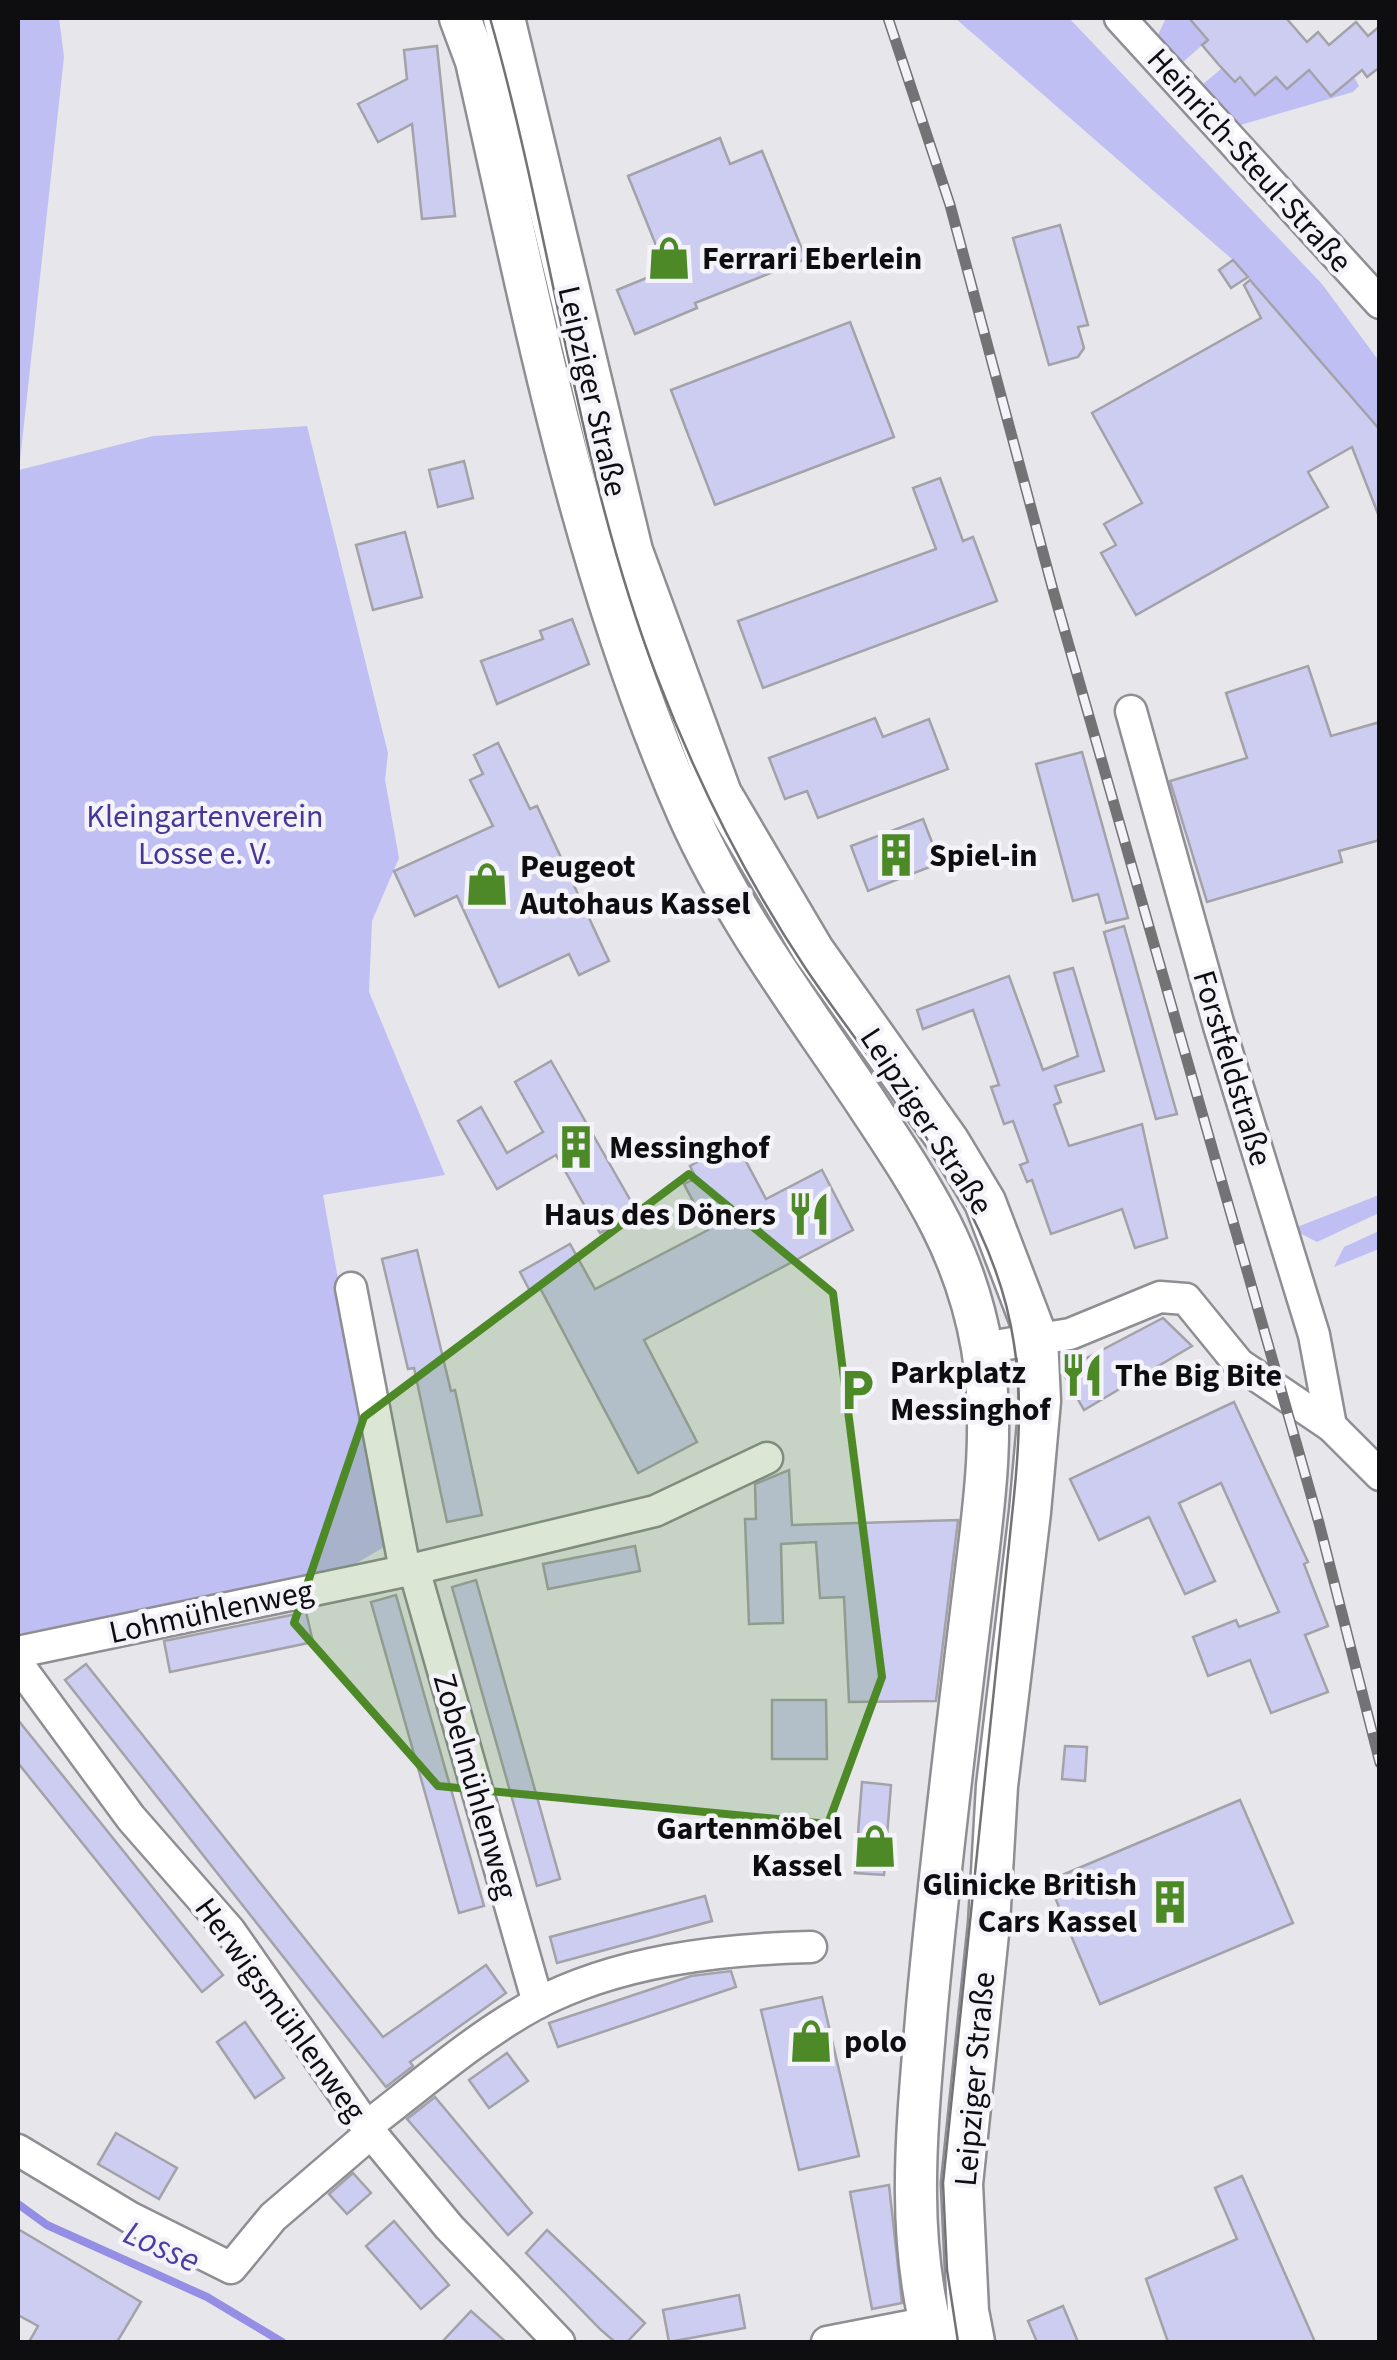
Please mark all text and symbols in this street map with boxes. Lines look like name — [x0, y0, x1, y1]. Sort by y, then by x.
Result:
street label: Heinrich-Steul-Straße — [1136, 38, 1363, 283]
shop icon: Ferrari Eberlein — [645, 234, 693, 282]
place label: Ferrari Eberlein — [702, 236, 922, 282]
street label: Leipziger Straße — [545, 281, 639, 501]
park label: Kleingartenverein Losse e. V. — [86, 794, 324, 877]
building icon: Spiel-in — [872, 831, 920, 879]
place label: Spiel-in — [929, 833, 1037, 879]
place label: Peugeot Autohaus Kassel — [519, 844, 750, 927]
shop icon: Peugeot Autohaus Kassel — [463, 860, 511, 908]
street label: Forstfeldstraße — [1180, 965, 1284, 1172]
street label: Leipziger Straße — [848, 1019, 1004, 1224]
building icon: Messinghof — [552, 1123, 600, 1171]
place label: Messinghof — [609, 1125, 770, 1171]
restaurant icon: Haus des Döners — [785, 1190, 833, 1238]
place label: Haus des Döners — [544, 1192, 776, 1238]
place label: Parkplatz Messinghof — [890, 1350, 1051, 1433]
restaurant icon: The Big Bite — [1058, 1351, 1106, 1399]
place label: The Big Bite — [1115, 1353, 1282, 1399]
parking icon: Parkplatz Messinghof — [833, 1366, 881, 1414]
street label: Lohmühlenweg — [105, 1568, 317, 1656]
street label: Zobelmühlenweg — [421, 1668, 529, 1905]
place label: Gartenmöbel Kassel — [656, 1806, 842, 1889]
shop icon: Gartenmöbel Kassel — [851, 1822, 899, 1870]
place label: Glinicke British Cars Kassel — [922, 1862, 1137, 1945]
building icon: Glinicke British Cars Kassel — [1146, 1878, 1194, 1926]
street label: Herwigsmühlenweg — [183, 1888, 377, 2131]
street label: Leipziger Straße — [943, 1970, 1007, 2188]
shop icon: polo — [787, 2017, 835, 2065]
place label: polo — [844, 2019, 907, 2065]
water label: Losse — [116, 2208, 208, 2286]

